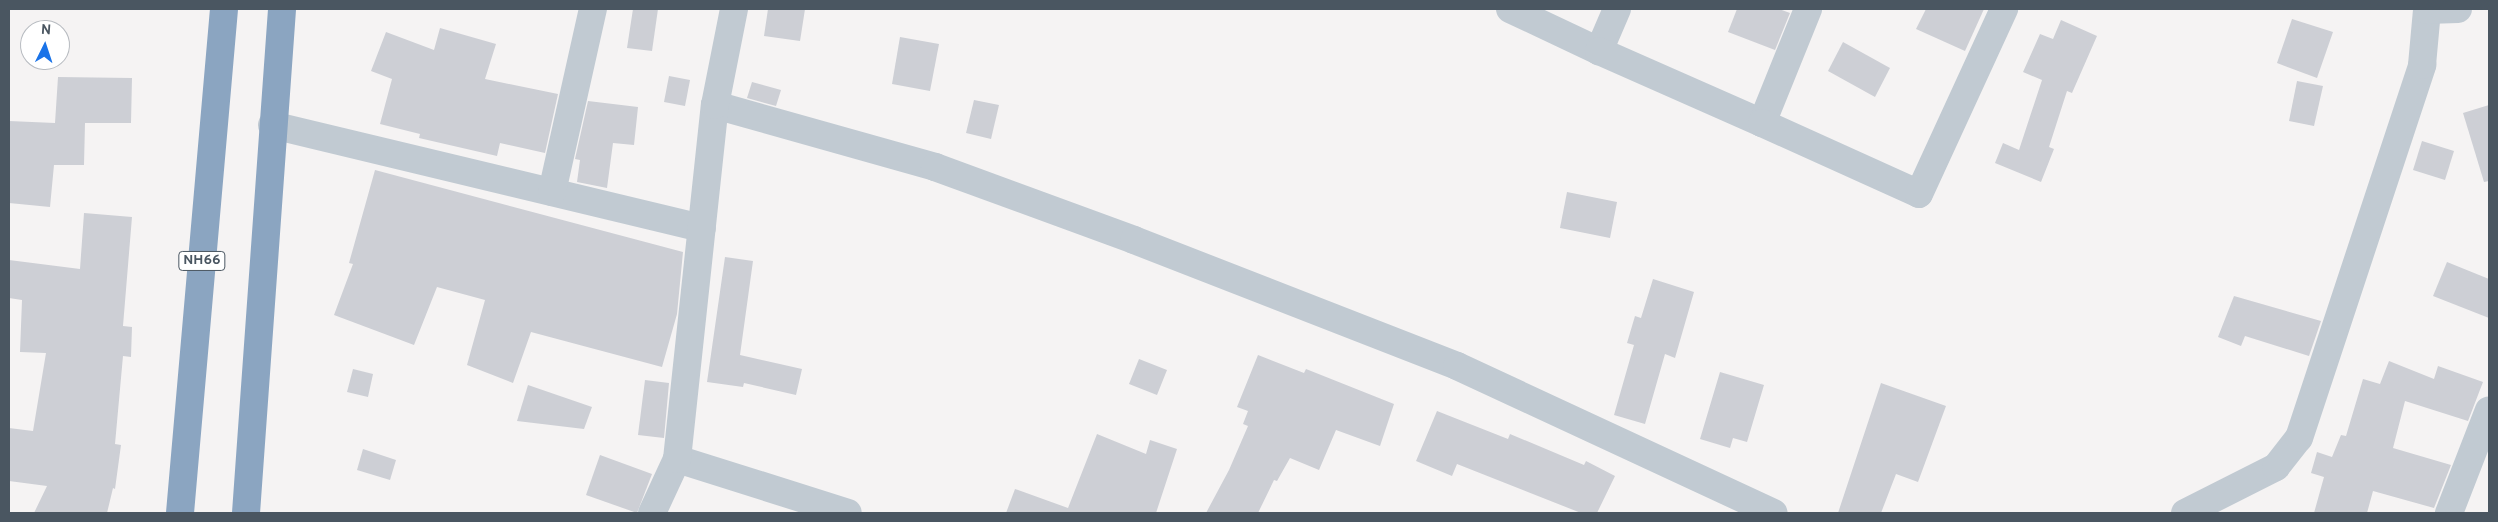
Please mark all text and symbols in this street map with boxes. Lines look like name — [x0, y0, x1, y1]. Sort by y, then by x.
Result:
north arrow — [20, 20, 70, 70]
text: N — [40, 22, 52, 39]
road number: NH66 — [178, 250, 226, 272]

